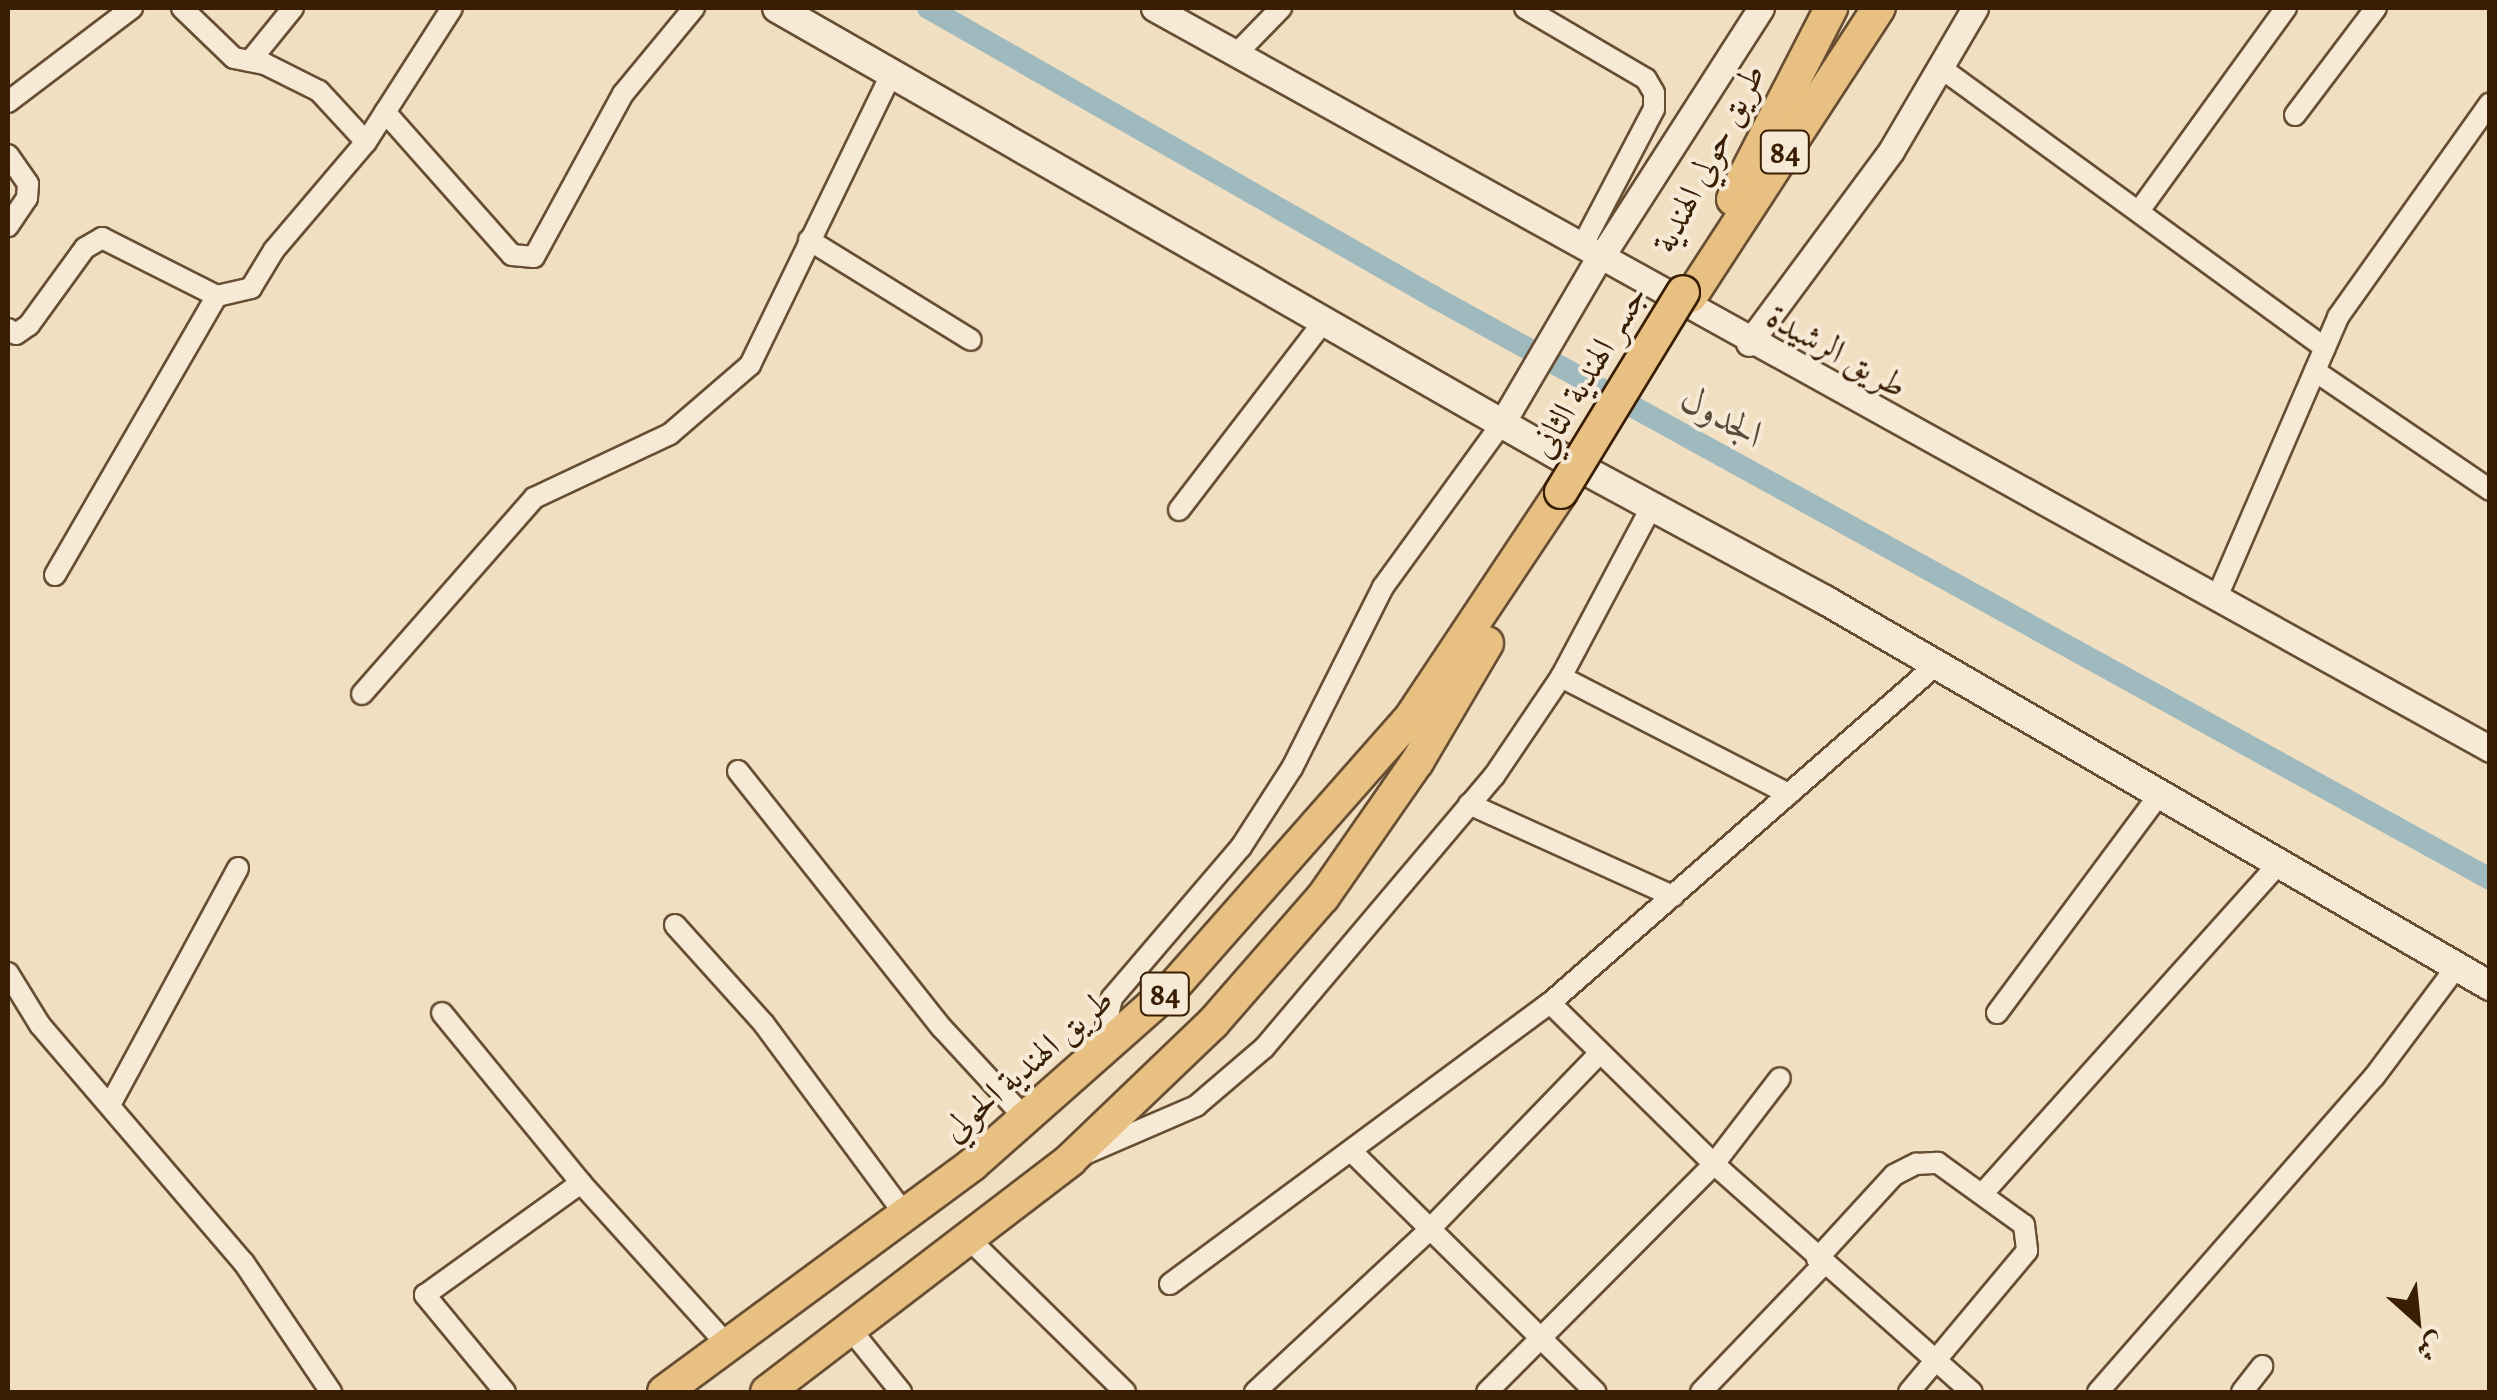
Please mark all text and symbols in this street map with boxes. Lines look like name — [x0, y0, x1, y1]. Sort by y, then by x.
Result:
street label: طريق حولي الهندية — [1642, 56, 1774, 260]
road number: 84 — [1758, 125, 1812, 179]
street label: جسر الهندية الثاني — [1520, 277, 1656, 465]
street label: طريق الرشيدة — [1759, 295, 1915, 407]
water label: الجدول — [1673, 376, 1773, 458]
road number: 84 — [1138, 967, 1192, 1021]
street label: طريق الهندية الحولي — [933, 978, 1121, 1150]
north arrow — [2367, 1270, 2467, 1370]
text: ش — [2410, 1323, 2452, 1370]

